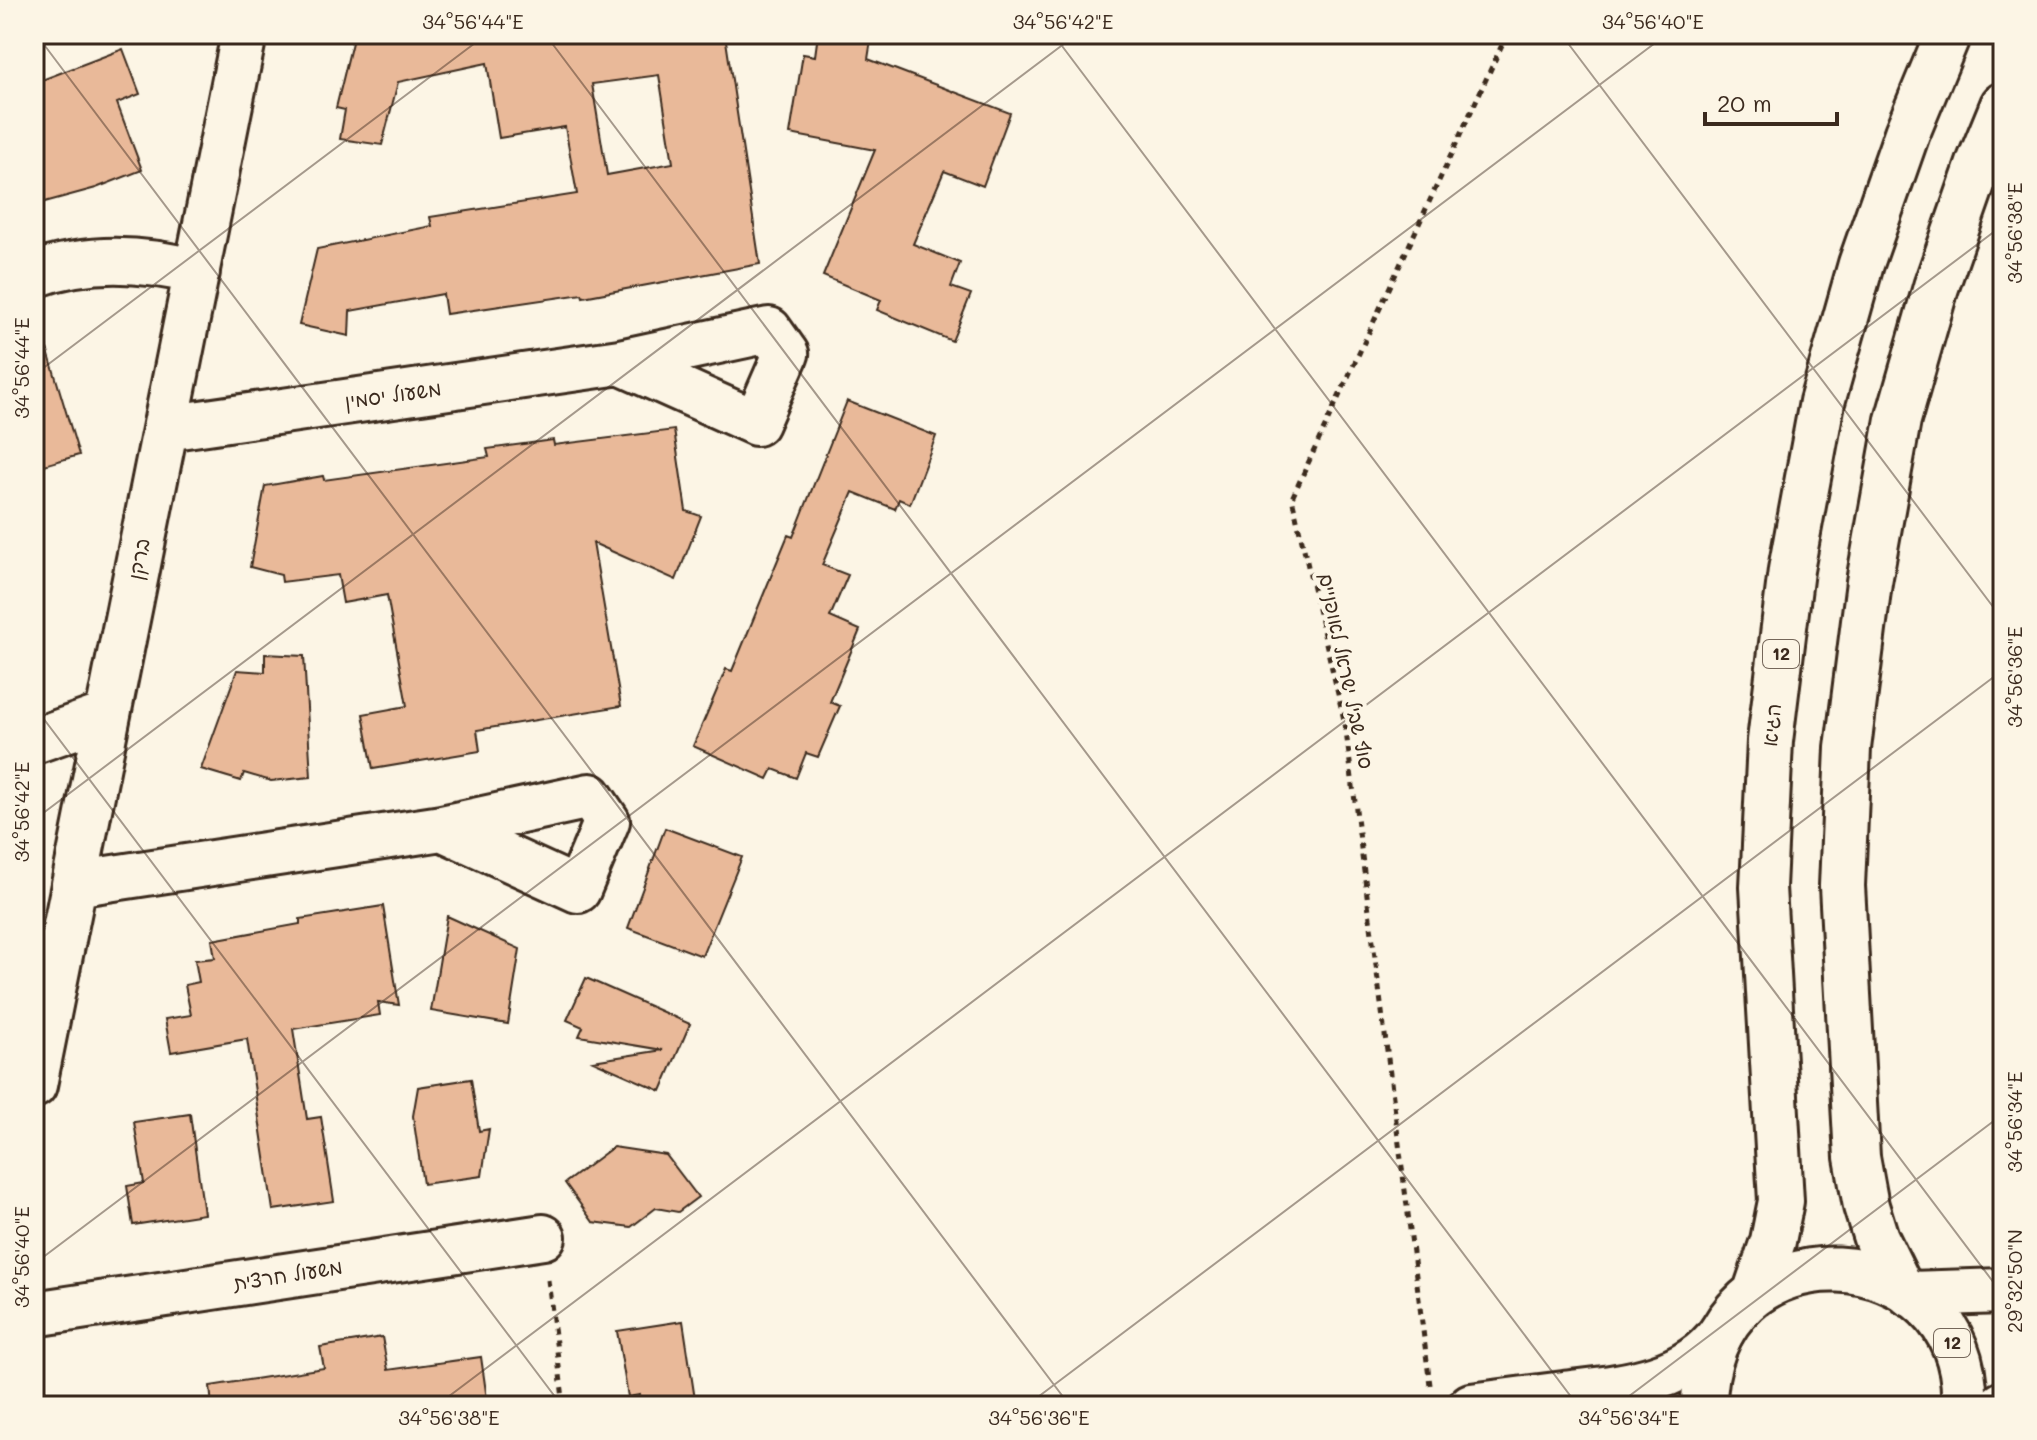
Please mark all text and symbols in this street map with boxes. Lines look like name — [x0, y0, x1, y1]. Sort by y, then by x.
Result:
text: 34°56'44"E — [422, 8, 524, 34]
text: 34°56'42"E — [1013, 8, 1113, 34]
text: 34°56'40"E — [1602, 8, 1704, 34]
scale bar — [1705, 76, 1837, 126]
text: 20 m — [1717, 87, 1772, 118]
text: 34°56'38"E — [2001, 182, 2027, 284]
text: 34°56'44"E — [8, 317, 34, 419]
street label: משעול יסמין — [343, 374, 443, 415]
street label: ברקן — [121, 536, 156, 582]
street label: סוף שביל ישראל לאופניים — [1314, 570, 1380, 771]
text: 34°56'36"E — [2001, 626, 2027, 728]
road number: 12 — [1763, 640, 1799, 668]
street label: הגיא — [1756, 702, 1786, 748]
text: 34°56'42"E — [8, 762, 34, 862]
text: 34°56'34"E — [2001, 1071, 2027, 1173]
text: 34°56'40"E — [8, 1206, 34, 1308]
text: 29°32'50"N — [2001, 1229, 2027, 1333]
street label: משעול חרצית — [230, 1253, 344, 1296]
road number: 12 — [1934, 1329, 1970, 1357]
text: 34°56'38"E — [398, 1404, 500, 1430]
text: 34°56'36"E — [988, 1404, 1090, 1430]
text: 34°56'34"E — [1578, 1404, 1680, 1430]

